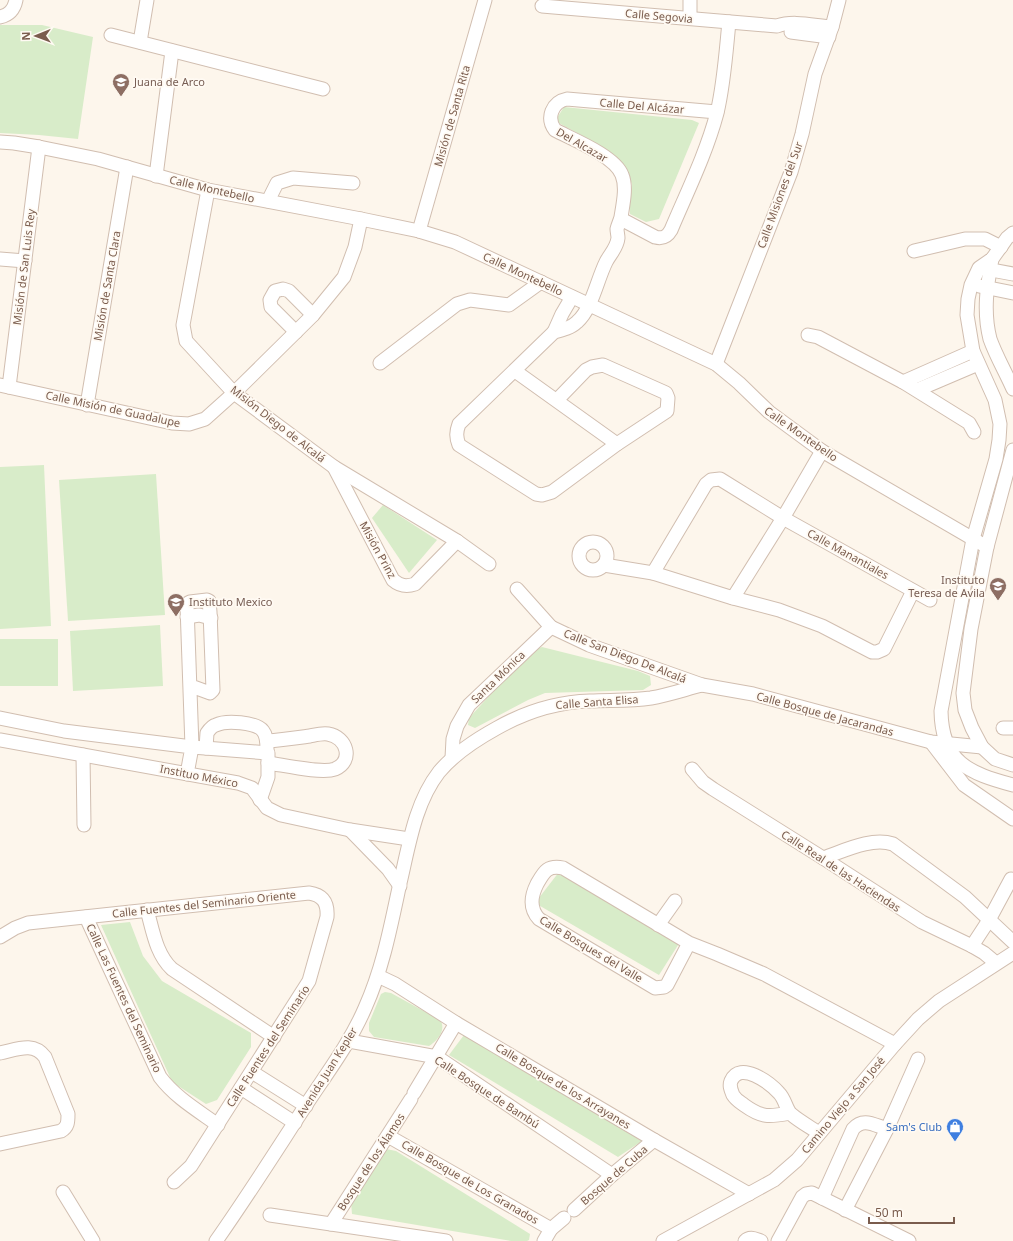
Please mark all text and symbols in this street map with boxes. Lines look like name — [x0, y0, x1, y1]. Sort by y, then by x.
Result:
street label: Calle Segovia — [625, 5, 694, 26]
north arrow — [16, 16, 56, 56]
text: N — [18, 32, 33, 41]
street label: Misión de Santa Rita — [430, 63, 473, 168]
school or university icon: Juana de Arco — [111, 72, 131, 97]
place label: Juana de Arco — [133, 74, 205, 89]
street label: Calle Del Alcázar — [599, 94, 685, 117]
street label: Del Alcazar — [554, 124, 611, 166]
street label: Calle Misiones del Sur — [753, 139, 806, 250]
street label: Calle Montebello — [168, 171, 256, 206]
street label: Misión de San Luis Rey — [9, 208, 38, 326]
street label: Misión de Santa Clara — [89, 230, 124, 342]
street label: Calle Montebello — [481, 248, 566, 299]
street label: Misión Diego de Alcalá — [228, 382, 329, 465]
street label: Calle Misión de Guadalupe — [44, 387, 182, 430]
street label: Calle Montebello — [761, 403, 841, 465]
street label: Misión Prinz — [357, 518, 400, 581]
street label: Calle Manantiales — [805, 525, 892, 582]
place label: Instituto Teresa de Avila — [908, 572, 985, 600]
school or university icon: Instituto Teresa de Avila — [988, 576, 1008, 601]
school or university icon: Instituto Mexico — [166, 592, 186, 617]
place label: Instituto Mexico — [189, 594, 273, 609]
street label: Calle San Diego De Alcalá — [562, 625, 689, 686]
street label: Santa Mónica — [467, 647, 528, 706]
street label: Calle Bosque de Jacarandas — [755, 688, 895, 739]
street label: Calle Santa Elisa — [555, 691, 639, 712]
street label: Instituo México — [159, 761, 240, 791]
street label: Calle Real de las Haciendas — [779, 826, 904, 915]
street label: Calle Fuentes del Seminario Oriente — [111, 886, 297, 921]
street label: Calle Bosques del Valle — [537, 912, 646, 985]
street label: Calle Las Fuentes del Seminario — [83, 921, 166, 1075]
street label: Calle Fuentes del Seminario — [222, 982, 313, 1110]
street label: Avenida Juan Kepler — [293, 1024, 361, 1119]
street label: Calle Bosque de los Arrayanes — [493, 1039, 634, 1132]
street label: Calle Bosque de Bambú — [432, 1052, 543, 1131]
street label: Camino Viejo a San José — [797, 1053, 888, 1156]
street label: Bosque de los Álamos — [333, 1110, 408, 1213]
shop icon: Sam's Club — [945, 1117, 965, 1142]
place label: Sam's Club — [886, 1119, 942, 1134]
street label: Calle Bosque de Los Granados — [399, 1136, 542, 1227]
street label: Bosque de Cuba — [577, 1141, 650, 1208]
scale bar — [869, 1199, 954, 1225]
text: 50 m — [875, 1204, 903, 1221]

